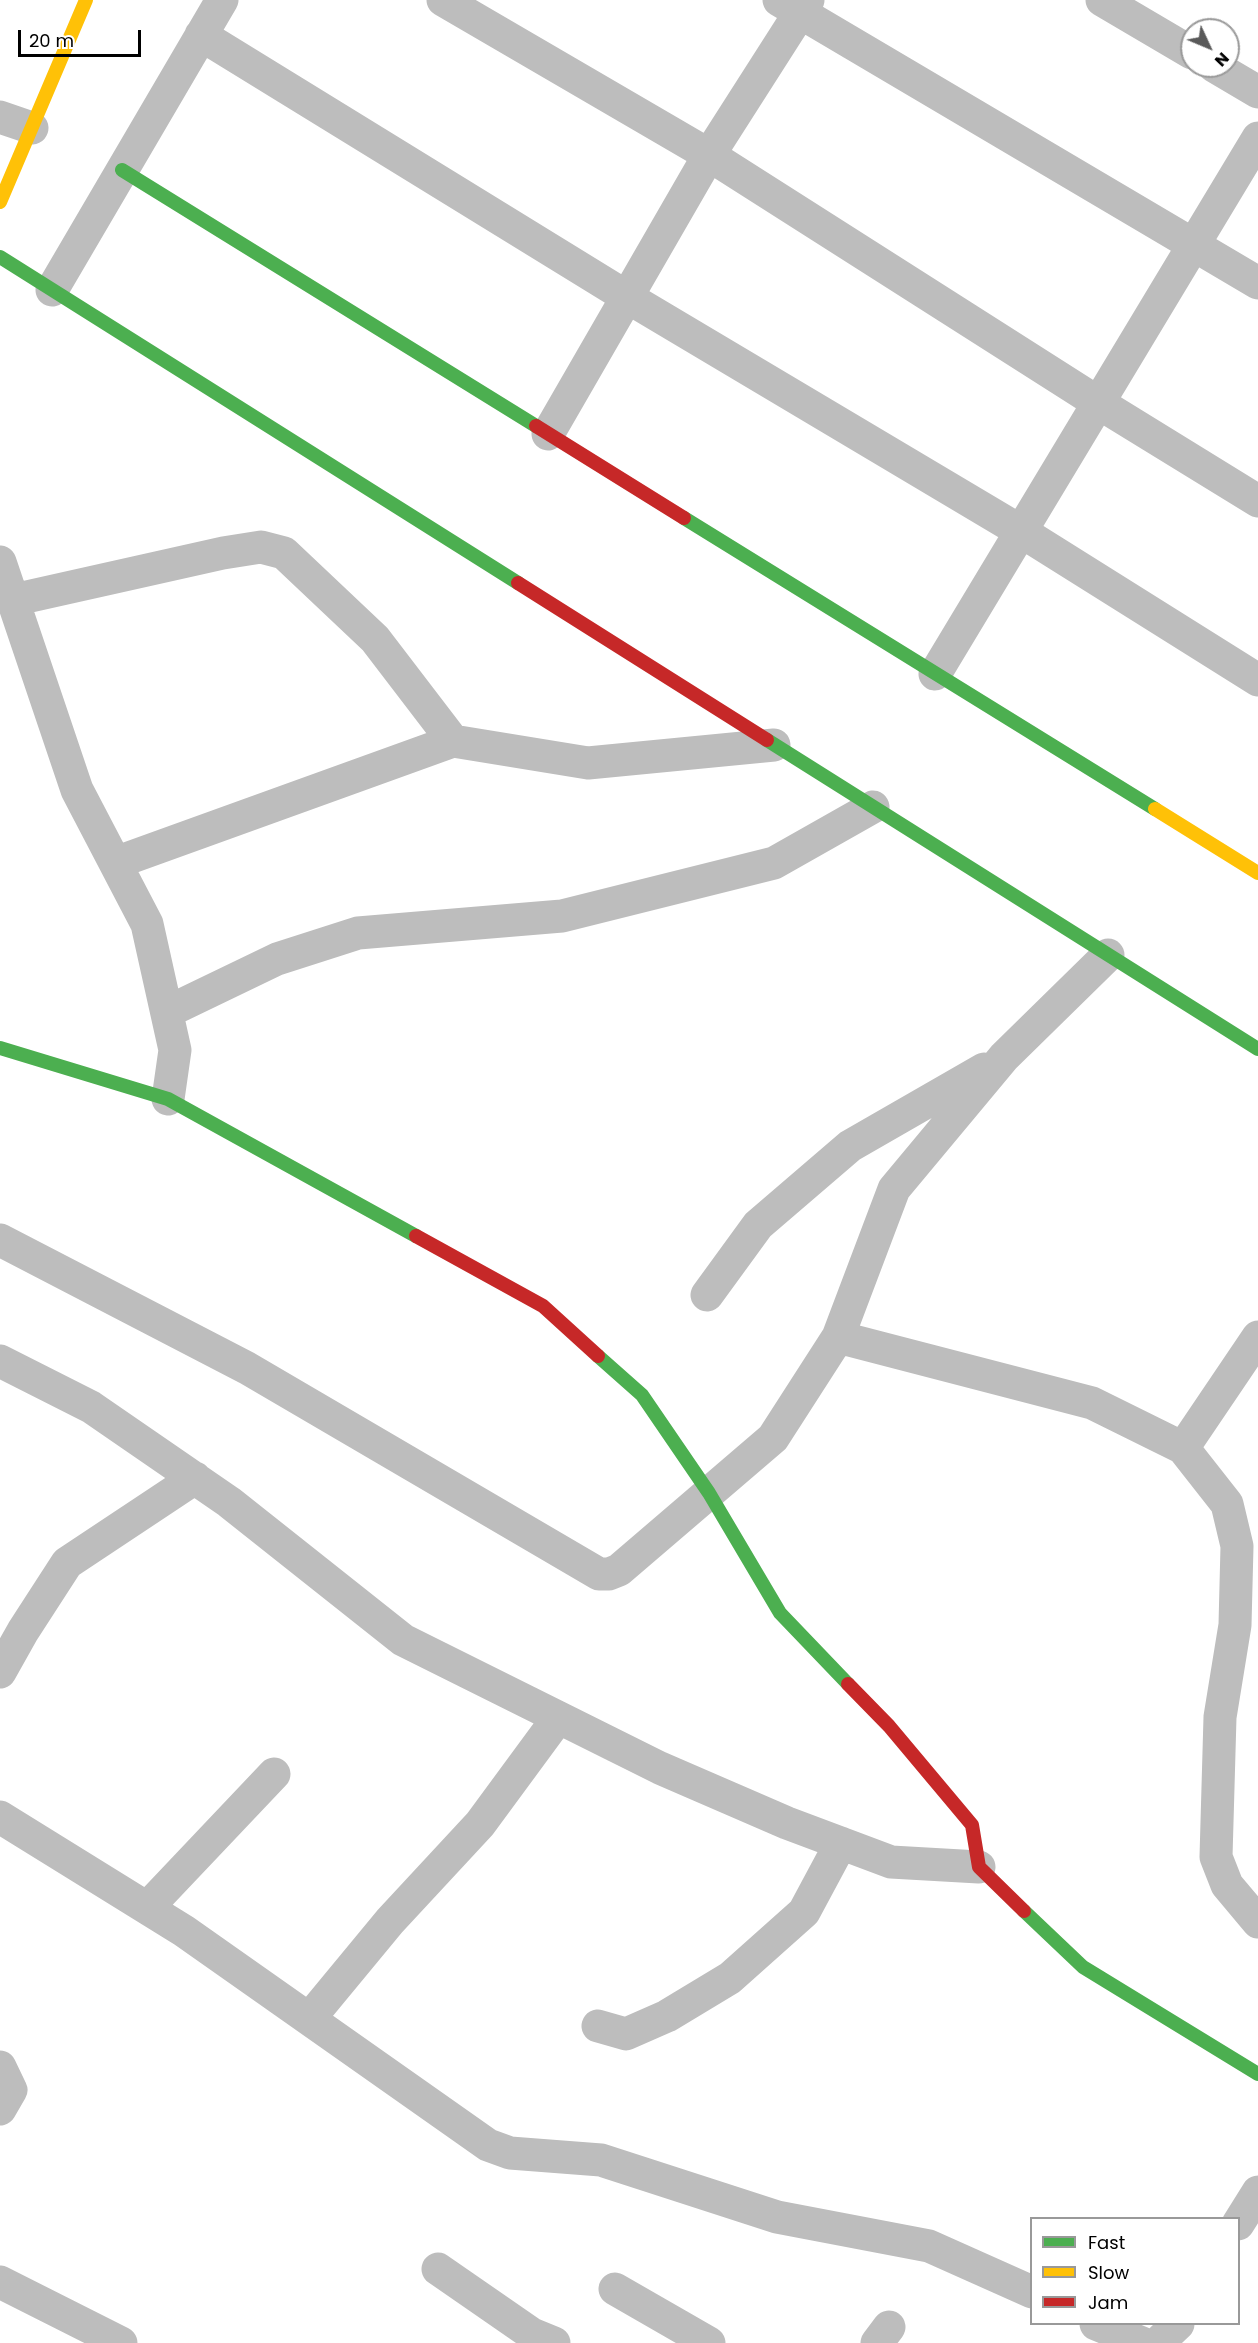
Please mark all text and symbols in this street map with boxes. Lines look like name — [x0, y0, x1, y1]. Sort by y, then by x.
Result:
scale bar — [21, 18, 144, 56]
north arrow — [1180, 18, 1240, 78]
text: 20 m — [29, 28, 74, 53]
text: N — [1209, 47, 1234, 72]
legend — [1030, 2217, 1240, 2325]
text: Fast — [1088, 2230, 1125, 2255]
text: Slow — [1088, 2260, 1129, 2285]
text: Jam — [1088, 2290, 1128, 2315]

